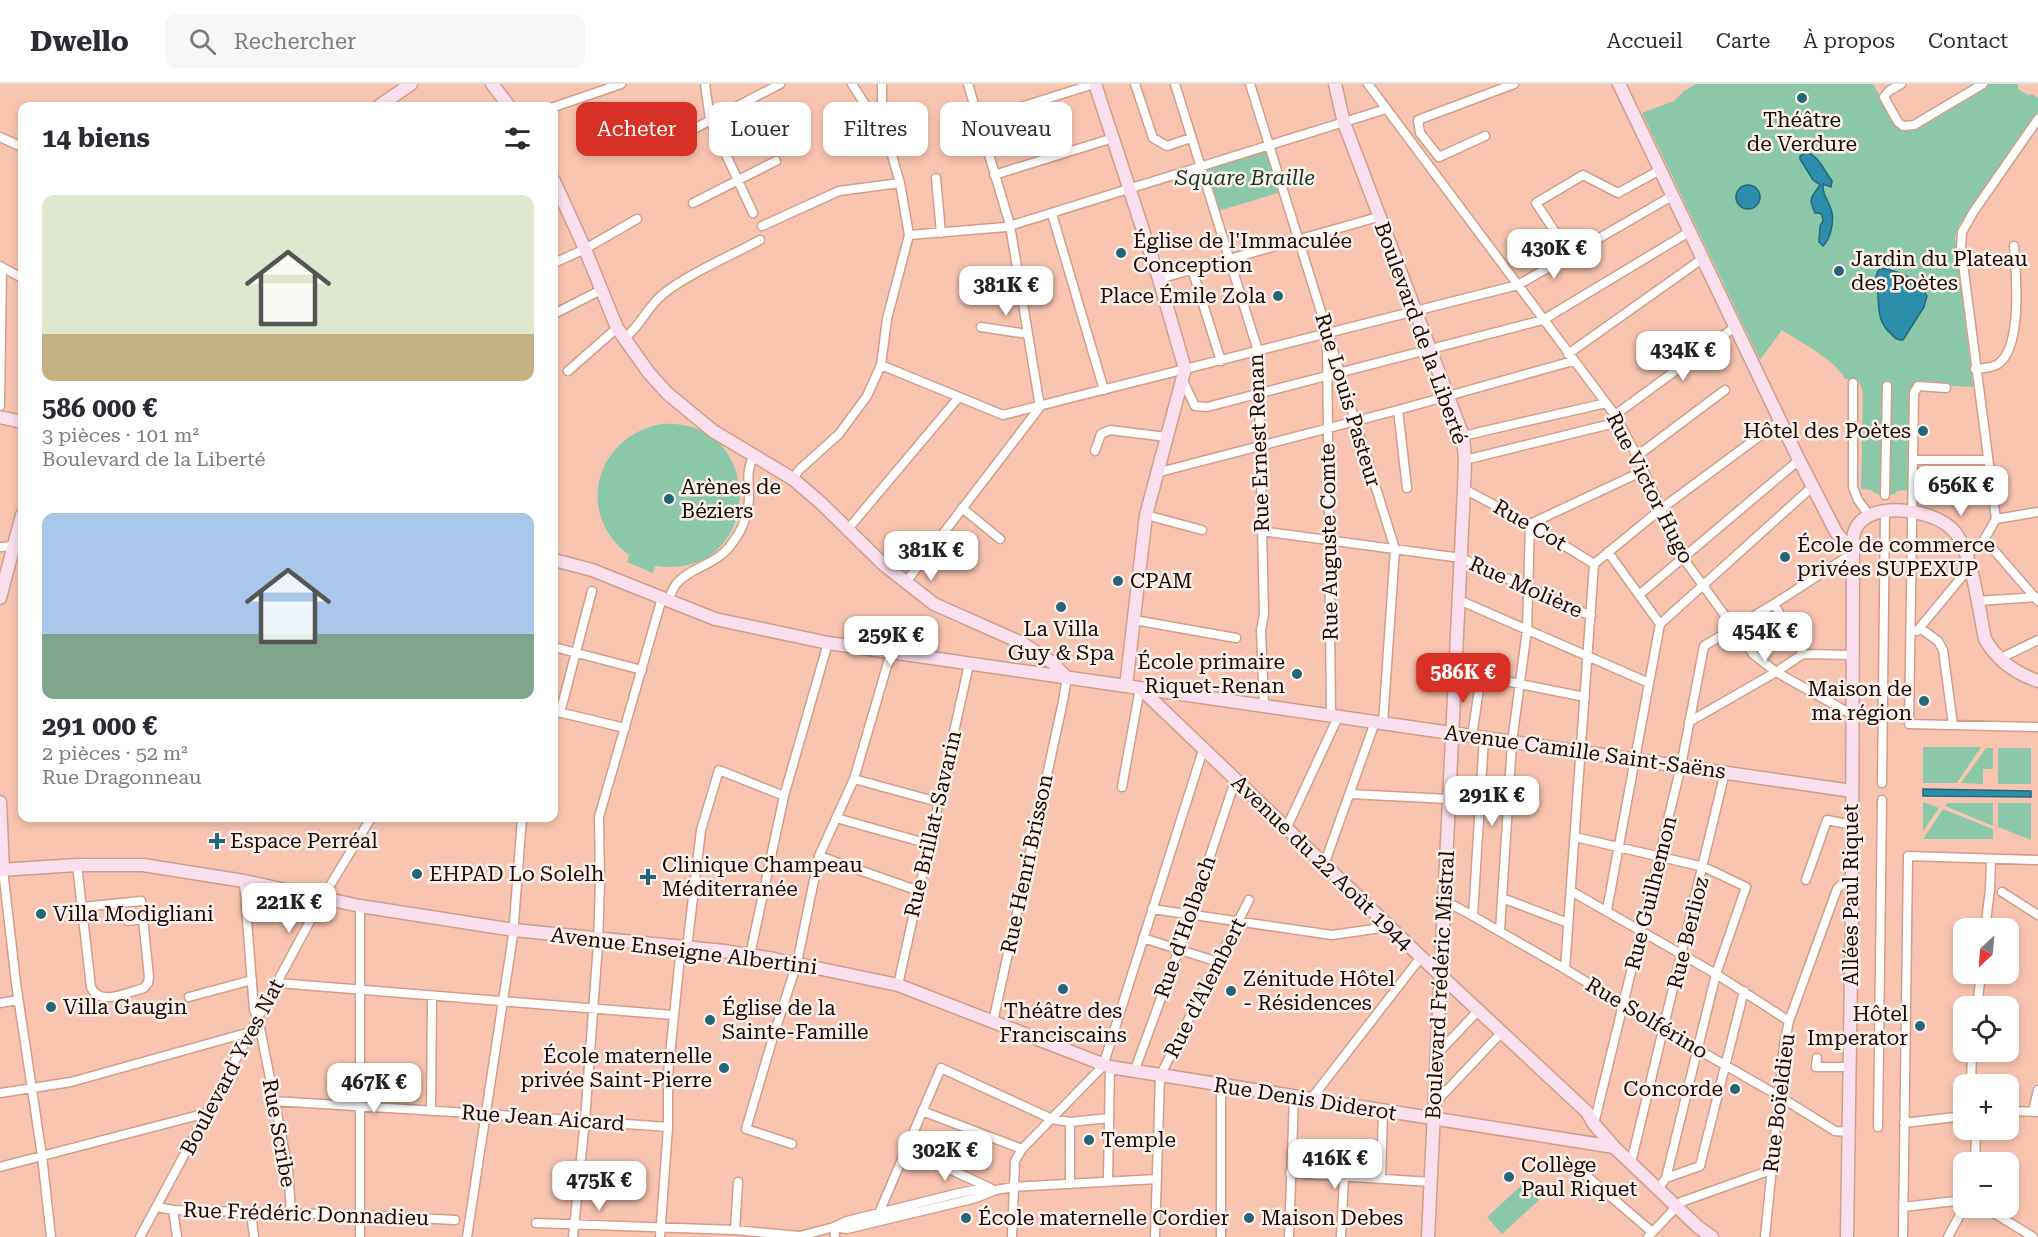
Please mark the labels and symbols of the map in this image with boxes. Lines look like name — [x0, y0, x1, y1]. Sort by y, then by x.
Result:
marker: Théâtre de Verdure — [1795, 91, 1809, 105]
place label: Théâtre de Verdure — [1747, 108, 1857, 156]
park label: Square Braille — [1174, 166, 1315, 190]
street label: Boulevard de la Liberté — [1370, 219, 1472, 447]
place label: Église de l'Immaculée Conception — [1133, 228, 1352, 277]
pin: 430K € — [1505, 229, 1603, 280]
marker: Église de l'Immaculée Conception — [1114, 246, 1128, 260]
place label: Jardin du Plateau des Poètes — [1851, 247, 2027, 295]
marker: Jardin du Plateau des Poètes — [1832, 264, 1846, 278]
pin: 381K € — [957, 266, 1055, 317]
place label: Place Émile Zola — [1100, 283, 1267, 308]
marker: Place Émile Zola — [1271, 289, 1285, 303]
street label: Rue Louis Pasteur — [1310, 310, 1386, 490]
pin: 434K € — [1634, 331, 1732, 382]
street label: Rue Ernest Renan — [1244, 353, 1274, 533]
street label: Rue Victor Hugo — [1602, 408, 1698, 568]
place label: Hôtel des Poètes — [1743, 419, 1911, 443]
marker: Hôtel des Poètes — [1916, 424, 1930, 438]
street label: Rue Auguste Comte — [1315, 443, 1343, 641]
pin: 656K € — [1912, 466, 2010, 517]
place label: Arènes de Béziers — [681, 475, 781, 523]
marker: Arènes de Béziers — [662, 492, 676, 506]
street label: Rue Cot — [1489, 495, 1571, 555]
pin: 381K € — [882, 531, 980, 582]
place label: École de commerce privées SUPEXUP — [1797, 532, 1995, 581]
marker: École de commerce privées SUPEXUP — [1778, 550, 1792, 564]
street label: Rue Molière — [1466, 551, 1586, 623]
place label: CPAM — [1130, 569, 1192, 593]
marker: CPAM — [1111, 574, 1125, 588]
marker: La Villa Guy & Spa — [1054, 600, 1068, 614]
pin: 454K € — [1716, 612, 1814, 663]
pin: 259K € — [842, 616, 940, 667]
place label: La Villa Guy & Spa — [1008, 617, 1115, 665]
place label: École primaire Riquet-Renan — [1137, 649, 1285, 698]
pin: 586K € — [1414, 653, 1512, 704]
marker: École primaire Riquet-Renan — [1290, 667, 1304, 681]
place label: Maison de ma région — [1807, 677, 1912, 725]
marker: Maison de ma région — [1917, 694, 1931, 708]
street label: Avenue Camille Saint-Saëns — [1443, 720, 1727, 784]
street label: Rue Brillat-Savarin — [900, 728, 966, 920]
street label: Avenue du 22 Août 1944 — [1227, 770, 1418, 956]
street label: Rue Henri Brisson — [996, 772, 1058, 956]
pin: 291K € — [1443, 776, 1541, 827]
street label: Allées Paul Riquet — [1839, 804, 1863, 986]
street label: Rue Guilhemon — [1620, 813, 1682, 973]
place label: Espace Perréal — [230, 829, 378, 853]
marker: Espace Perréal — [208, 832, 226, 850]
street label: Boulevard Frédéric Mistral — [1421, 850, 1459, 1120]
street label: Rue d'Holbach — [1149, 852, 1221, 1001]
place label: Clinique Champeau Méditerranée — [662, 853, 863, 901]
place label: EHPAD Lo Solelh — [429, 862, 605, 886]
marker: EHPAD Lo Solelh — [410, 867, 424, 881]
marker: Clinique Champeau Méditerranée — [639, 868, 657, 886]
street label: Rue Berlioz — [1663, 874, 1714, 991]
pin: 221K € — [240, 883, 338, 934]
place label: Villa Modigliani — [53, 902, 214, 926]
marker: Villa Modigliani — [34, 907, 48, 921]
street label: Rue d'Alembert — [1159, 914, 1251, 1062]
north arrow — [1953, 918, 2019, 984]
street label: Avenue Enseigne Albertini — [549, 923, 819, 979]
place label: Zénitude Hôtel - Résidences — [1243, 967, 1395, 1015]
street label: Rue Solférino — [1582, 972, 1712, 1064]
street label: Boulevard Yves Nat — [175, 975, 289, 1159]
marker: Théâtre des Franciscains — [1056, 982, 1070, 996]
marker: Zénitude Hôtel - Résidences — [1224, 984, 1238, 998]
place label: Villa Gaugin — [63, 995, 188, 1019]
place label: Église de la Sainte-Famille — [722, 995, 869, 1044]
place label: Théâtre des Franciscains — [999, 999, 1127, 1047]
marker: Villa Gaugin — [44, 1000, 58, 1014]
place label: Hôtel Imperator — [1807, 1002, 1909, 1050]
marker: Église de la Sainte-Famille — [703, 1013, 717, 1027]
marker: Hôtel Imperator — [1913, 1019, 1927, 1033]
street label: Rue Boïeldieu — [1759, 1032, 1799, 1174]
place label: École maternelle privée Saint-Pierre — [520, 1043, 712, 1092]
marker: École maternelle privée Saint-Pierre — [717, 1061, 731, 1075]
pin: 467K € — [325, 1063, 423, 1114]
street label: Rue Denis Diderot — [1212, 1073, 1398, 1125]
street label: Rue Scribe — [258, 1077, 300, 1189]
place label: Concorde — [1623, 1077, 1723, 1101]
marker: Concorde — [1728, 1082, 1742, 1096]
street label: Rue Jean Aicard — [461, 1100, 626, 1136]
place label: Temple — [1101, 1128, 1176, 1152]
pin: 302K € — [896, 1131, 994, 1182]
marker: Temple — [1082, 1133, 1096, 1147]
pin: 416K € — [1286, 1139, 1384, 1190]
place label: Collège Paul Riquet — [1521, 1153, 1637, 1201]
pin: 475K € — [550, 1161, 648, 1212]
marker: Collège Paul Riquet — [1502, 1170, 1516, 1184]
street label: Rue Frédéric Donnadieu — [183, 1198, 429, 1230]
place label: École maternelle Cordier — [978, 1205, 1229, 1230]
place label: Maison Debes — [1261, 1206, 1403, 1230]
marker: École maternelle Cordier — [959, 1211, 973, 1225]
marker: Maison Debes — [1242, 1211, 1256, 1225]

